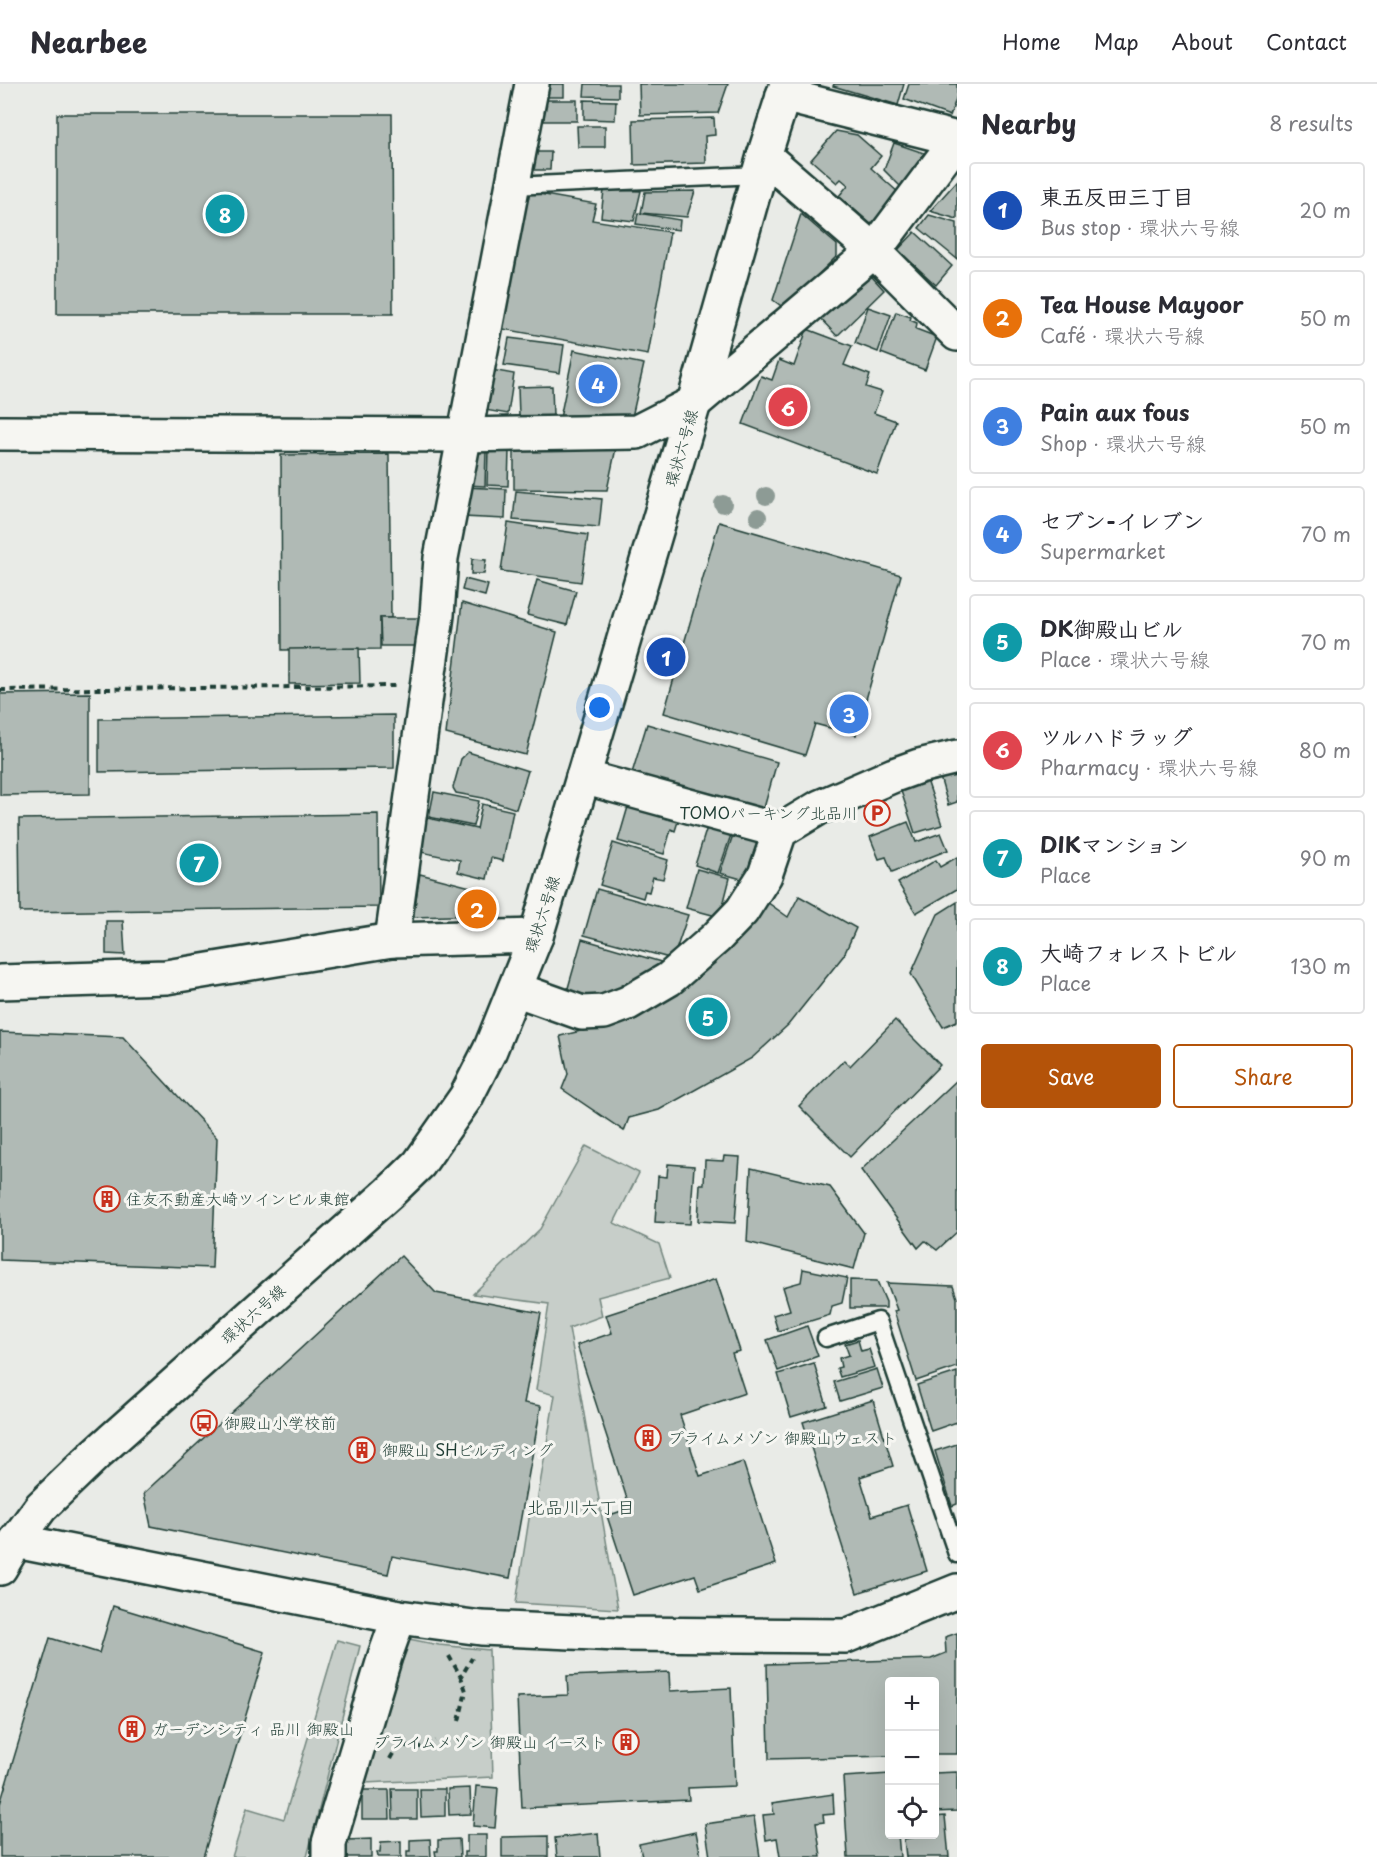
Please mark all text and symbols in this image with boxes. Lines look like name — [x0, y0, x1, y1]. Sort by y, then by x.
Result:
text: Nearbee — [30, 20, 147, 63]
text: Home — [1002, 25, 1061, 57]
text: Map — [1094, 25, 1139, 57]
text: About — [1172, 25, 1233, 57]
text: Contact — [1266, 25, 1347, 57]
text: Nearby — [981, 104, 1076, 143]
text: 8 results — [1269, 108, 1353, 138]
text: 東五反田三丁目 — [1040, 179, 1194, 212]
pin: 8 — [206, 192, 244, 236]
text: 1 — [998, 195, 1007, 225]
text: 20 m — [1299, 195, 1351, 225]
text: Bus stop · 環状六号線 — [1040, 212, 1239, 242]
text: Tea House Mayoor — [1040, 287, 1244, 320]
text: 2 — [995, 303, 1010, 333]
text: 50 m — [1299, 303, 1351, 333]
text: Café · 環状六号線 — [1040, 320, 1204, 350]
pin: 4 — [578, 362, 618, 406]
pin: 6 — [768, 384, 808, 430]
text: Pain aux fous — [1040, 395, 1189, 428]
street label: 環状六号線 — [657, 406, 703, 489]
text: 3 — [996, 411, 1009, 441]
text: 50 m — [1299, 411, 1351, 441]
text: Shop · 環状六号線 — [1040, 428, 1206, 458]
text: セブン-イレブン — [1040, 503, 1204, 536]
text: 4 — [996, 519, 1009, 549]
text: 70 m — [1301, 519, 1351, 549]
text: Supermarket — [1040, 536, 1166, 566]
text: DK御殿山ビル — [1040, 611, 1183, 644]
text: 5 — [996, 627, 1009, 657]
text: 70 m — [1301, 627, 1351, 657]
pin: 1 — [646, 634, 686, 680]
text: Place · 環状六号線 — [1040, 644, 1210, 674]
pin: 3 — [830, 692, 868, 736]
your location — [585, 693, 614, 722]
text: ツルハドラッグ — [1040, 719, 1193, 752]
text: 6 — [995, 735, 1010, 765]
text: 80 m — [1299, 735, 1351, 765]
text: Pharmacy · 環状六号線 — [1040, 752, 1258, 782]
parking icon: TOMOパーキング北品川 — [862, 798, 892, 828]
place label: TOMOパーキング北品川 — [679, 800, 858, 824]
text: DIKマンション — [1040, 827, 1189, 860]
pin: 7 — [180, 840, 218, 886]
text: 7 — [997, 843, 1008, 873]
text: 90 m — [1300, 843, 1351, 873]
text: Place — [1040, 860, 1091, 890]
street label: 環状六号線 — [517, 872, 565, 955]
pin: 2 — [458, 886, 496, 932]
text: 大崎フォレストビル — [1040, 935, 1238, 968]
text: 8 — [996, 951, 1009, 981]
text: 130 m — [1291, 951, 1351, 981]
text: Place — [1040, 968, 1091, 998]
pin: 5 — [688, 994, 728, 1040]
button: Save — [981, 1044, 1161, 1108]
button: Share — [1173, 1044, 1353, 1108]
building icon: 住友不動産大崎ツインビル東館 — [92, 1184, 122, 1214]
place label: 住友不動産大崎ツインビル東館 — [126, 1186, 350, 1210]
street label: 環状六号線 — [215, 1278, 290, 1349]
bus stop icon: 御殿山小学校前 — [189, 1408, 219, 1438]
place label: 御殿山小学校前 — [224, 1410, 336, 1434]
building icon: プライムメゾン 御殿山ウェスト — [633, 1423, 663, 1453]
place label: プライムメゾン 御殿山ウェスト — [668, 1425, 897, 1449]
building icon: 御殿山 SHビルディング — [347, 1435, 377, 1465]
place label: 御殿山 SHビルディング — [382, 1437, 553, 1461]
district label: 北品川六丁目 — [527, 1493, 635, 1520]
map controls — [885, 1677, 939, 1839]
button: + — [885, 1677, 939, 1731]
building icon: ガーデンシティ 品川 御殿山 — [117, 1714, 147, 1744]
place label: ガーデンシティ 品川 御殿山 — [152, 1716, 354, 1740]
building icon: プライムメゾン 御殿山 イースト — [611, 1727, 641, 1757]
place label: プライムメゾン 御殿山 イースト — [374, 1729, 606, 1753]
button: − — [885, 1731, 939, 1785]
button: locate — [885, 1785, 939, 1839]

